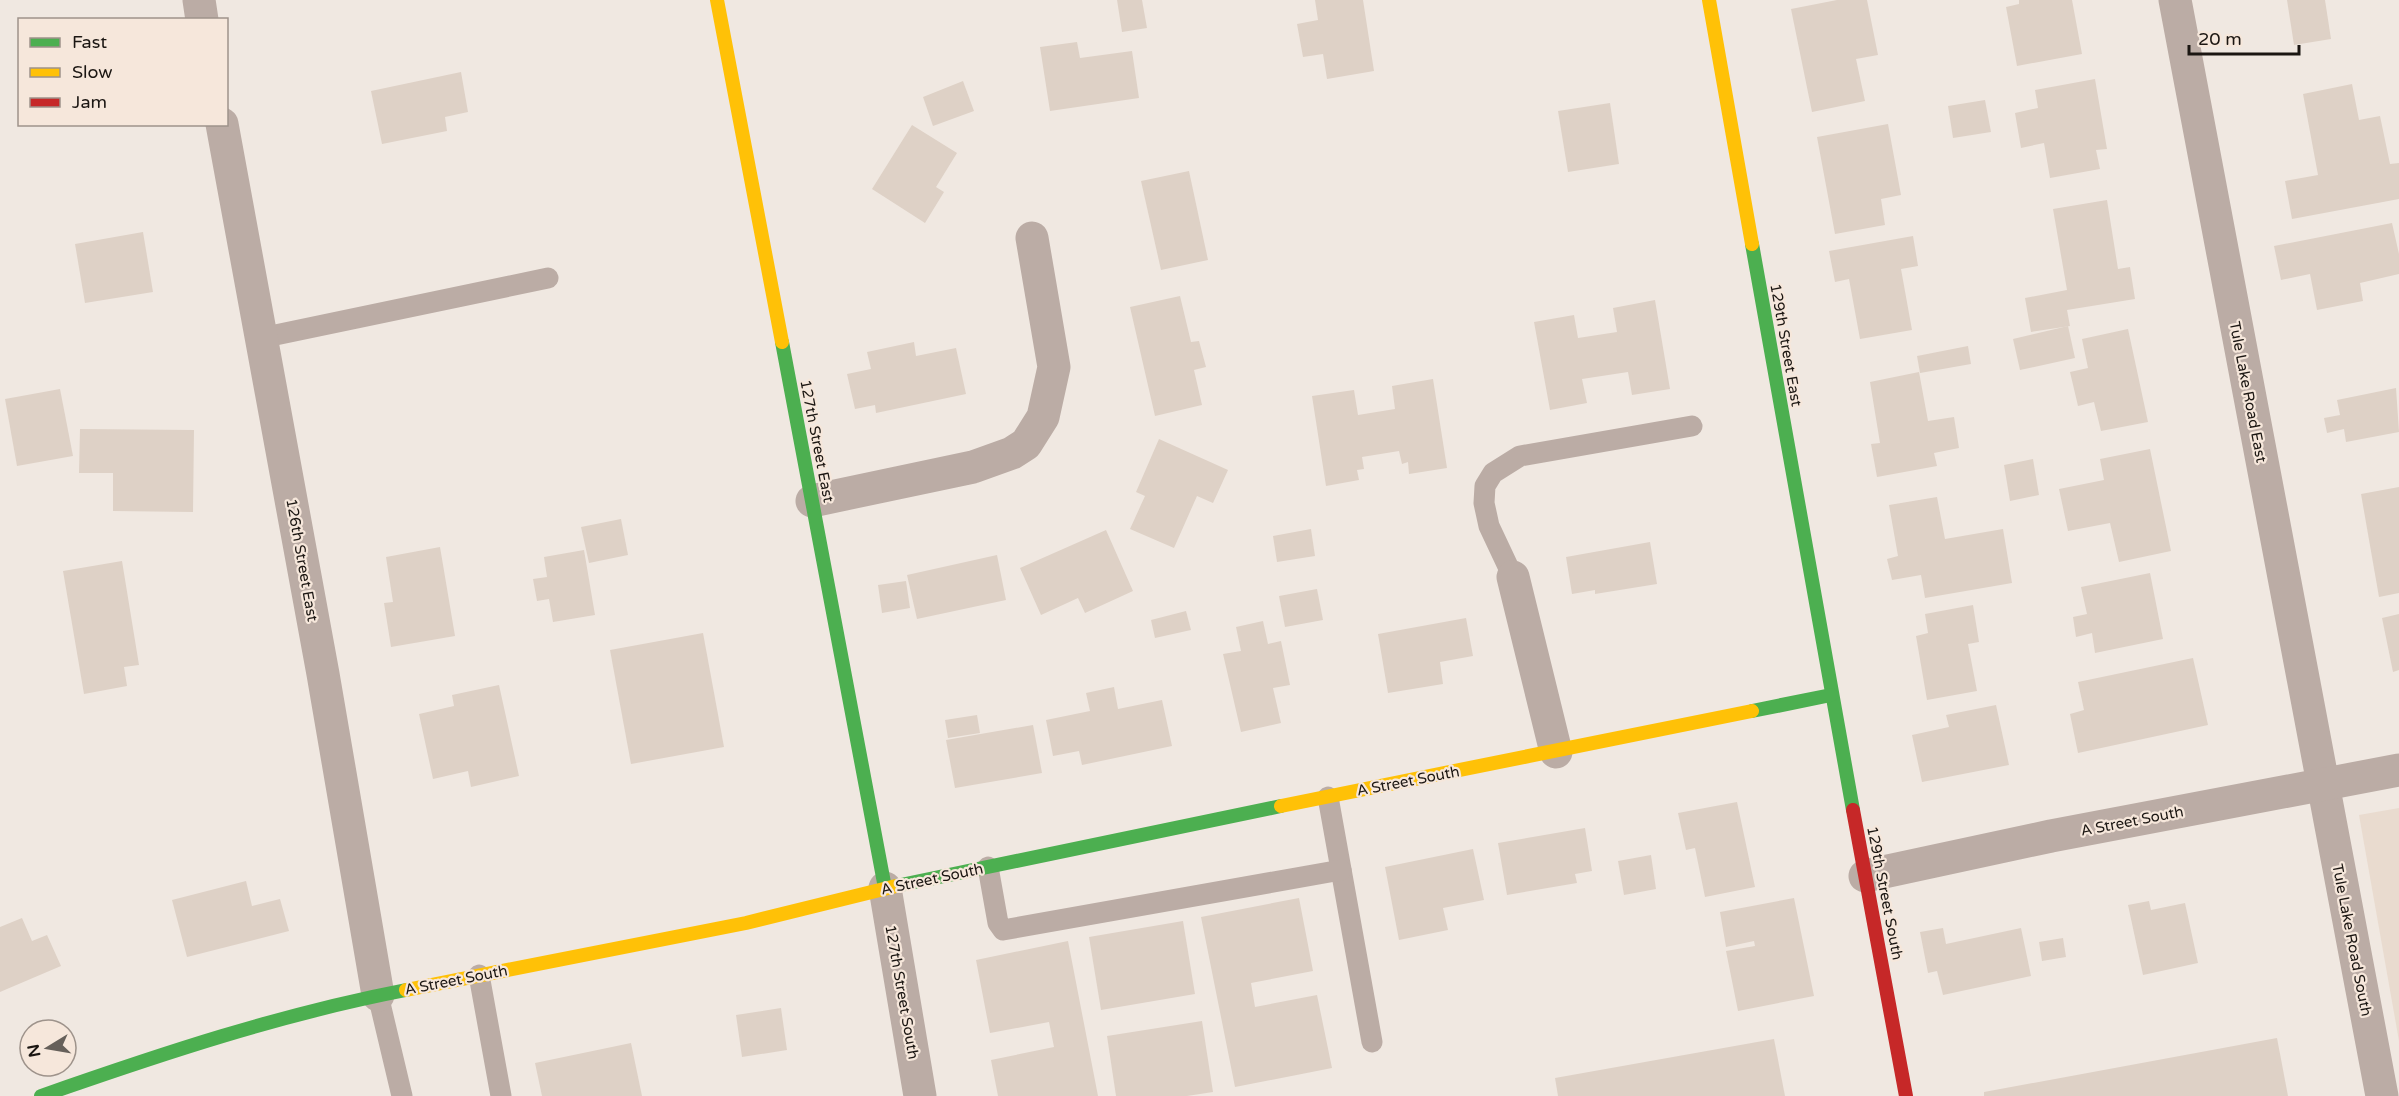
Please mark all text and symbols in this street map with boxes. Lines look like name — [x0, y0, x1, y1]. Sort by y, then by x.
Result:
legend — [18, 18, 228, 126]
scale bar — [2189, 18, 2298, 56]
text: 20 m — [2198, 28, 2242, 50]
text: Fast — [72, 31, 107, 53]
text: Slow — [72, 61, 113, 83]
text: Jam — [72, 91, 107, 113]
street label: 129th Street East — [1766, 282, 1806, 408]
street label: Tule Lake Road East — [2225, 320, 2271, 464]
street label: 127th Street East — [796, 378, 838, 504]
street label: 126th Street East — [282, 497, 322, 623]
street label: A Street South — [1355, 762, 1461, 800]
street label: A Street South — [2079, 802, 2185, 840]
street label: 129th Street South — [1863, 824, 1907, 962]
street label: A Street South — [879, 859, 985, 899]
street label: Tule Lake Road South — [2328, 862, 2376, 1018]
street label: 127th Street South — [881, 923, 923, 1061]
street label: A Street South — [403, 961, 509, 999]
north arrow — [18, 1018, 78, 1078]
text: N — [23, 1042, 45, 1059]

